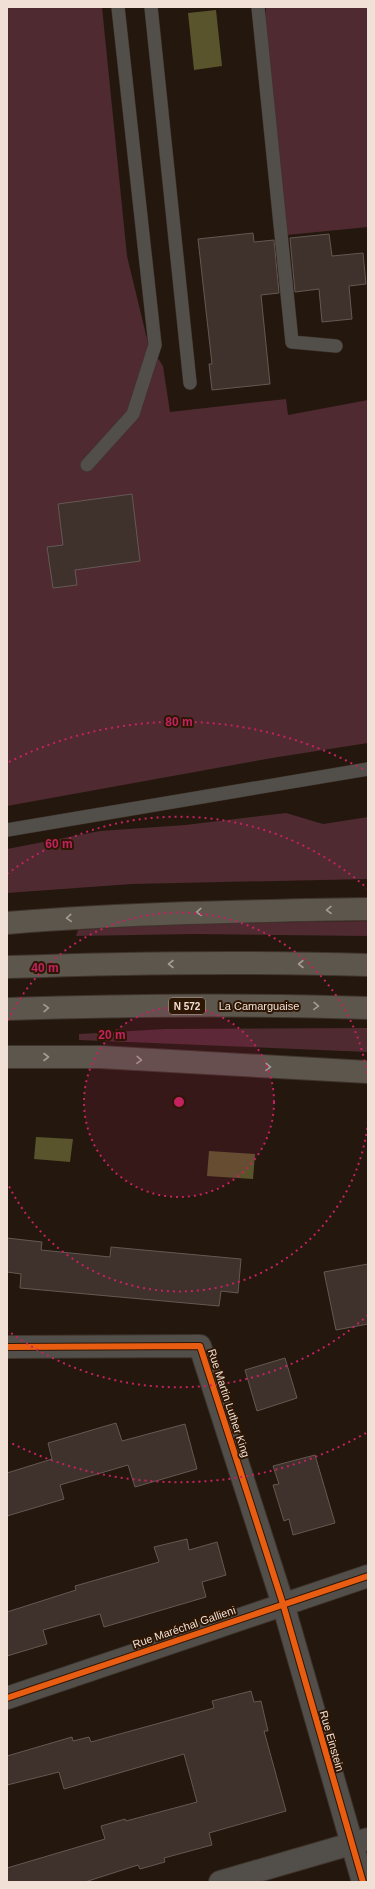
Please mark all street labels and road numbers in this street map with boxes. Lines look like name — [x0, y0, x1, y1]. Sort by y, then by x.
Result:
road number: N 572 — [169, 998, 205, 1014]
street label: La Camarguaise — [219, 1000, 299, 1012]
street label: Rue Martin Luther King — [206, 1347, 252, 1459]
street label: Rue Maréchal Gallieni — [131, 1604, 237, 1650]
street label: Rue Einstein — [318, 1709, 346, 1773]

